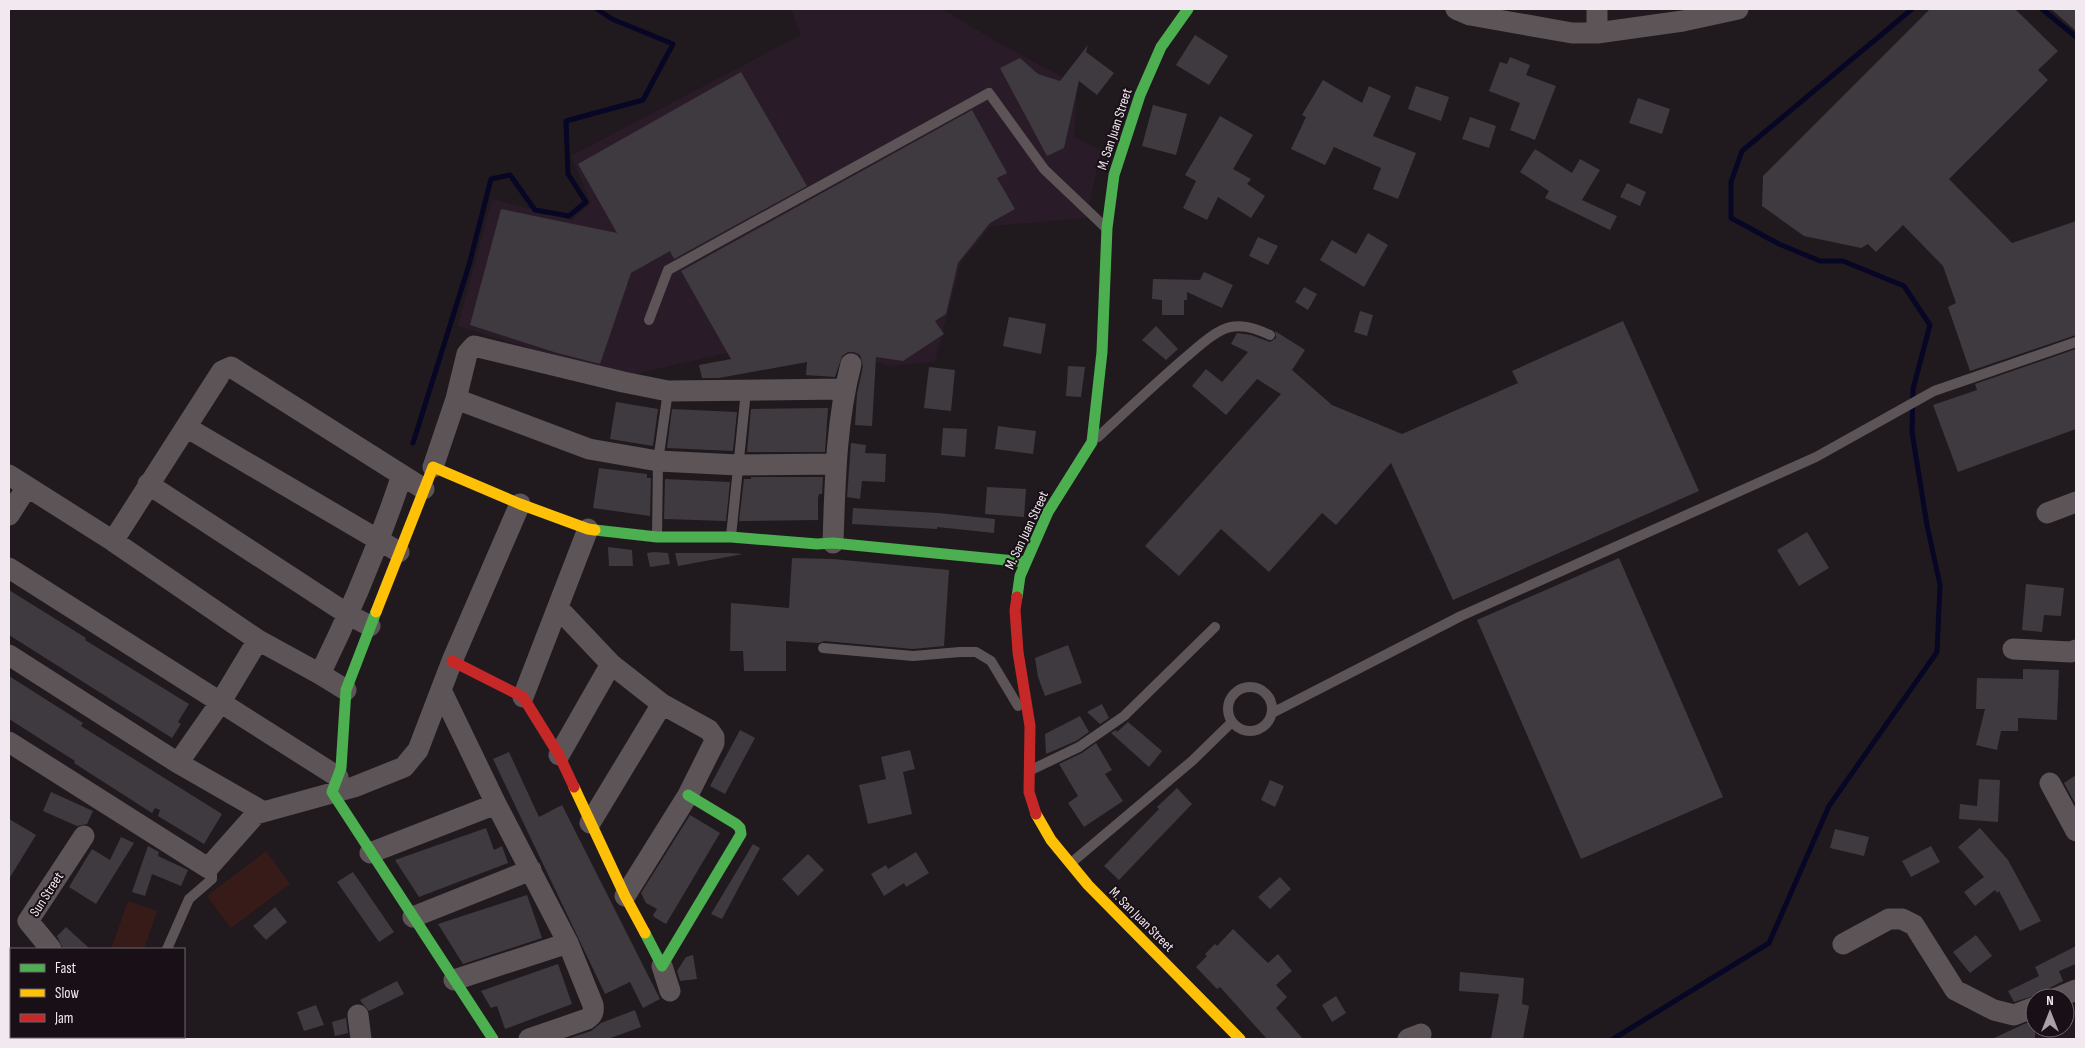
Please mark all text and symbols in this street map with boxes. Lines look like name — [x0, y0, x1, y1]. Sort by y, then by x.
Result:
street label: M. San Juan Street — [1093, 86, 1136, 172]
street label: M. San Juan Street — [1001, 488, 1052, 572]
street label: Sun Street — [26, 869, 67, 920]
street label: M. San Juan Street — [1106, 883, 1178, 955]
legend — [10, 948, 185, 1038]
text: Fast — [55, 959, 77, 978]
text: Slow — [55, 984, 79, 1003]
north arrow — [2025, 988, 2075, 1038]
text: N — [2046, 992, 2054, 1009]
text: Jam — [54, 1009, 73, 1028]

